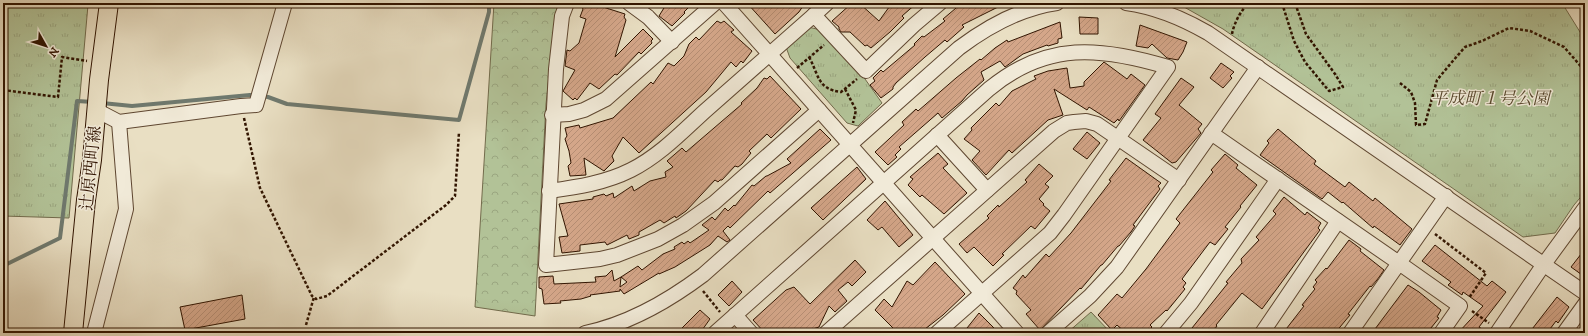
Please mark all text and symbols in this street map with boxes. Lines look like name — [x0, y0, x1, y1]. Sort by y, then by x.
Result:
north arrow — [26, 26, 66, 66]
text: N — [45, 44, 61, 60]
park label: 平成町１号公園 — [1431, 88, 1552, 110]
street label: 辻原西町線 — [76, 125, 106, 212]

